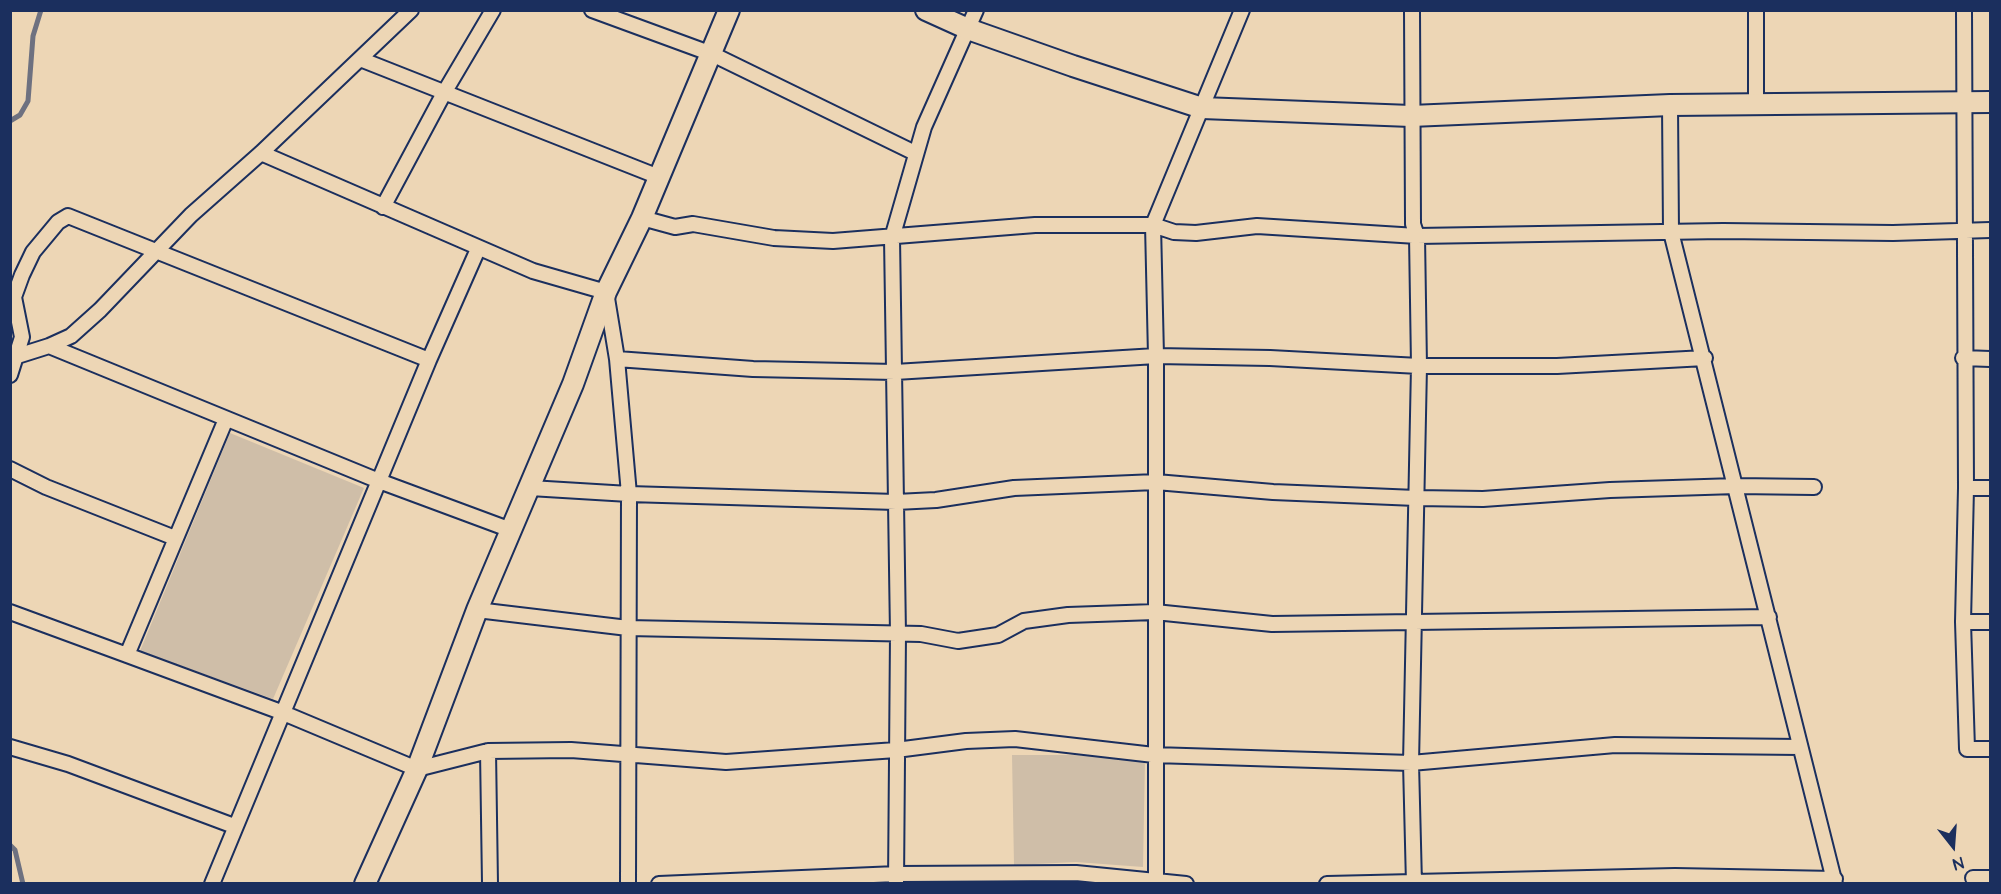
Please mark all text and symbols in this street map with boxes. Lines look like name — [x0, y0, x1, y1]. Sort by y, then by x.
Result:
north arrow — [1923, 816, 1983, 876]
text: N — [1950, 851, 1966, 875]

